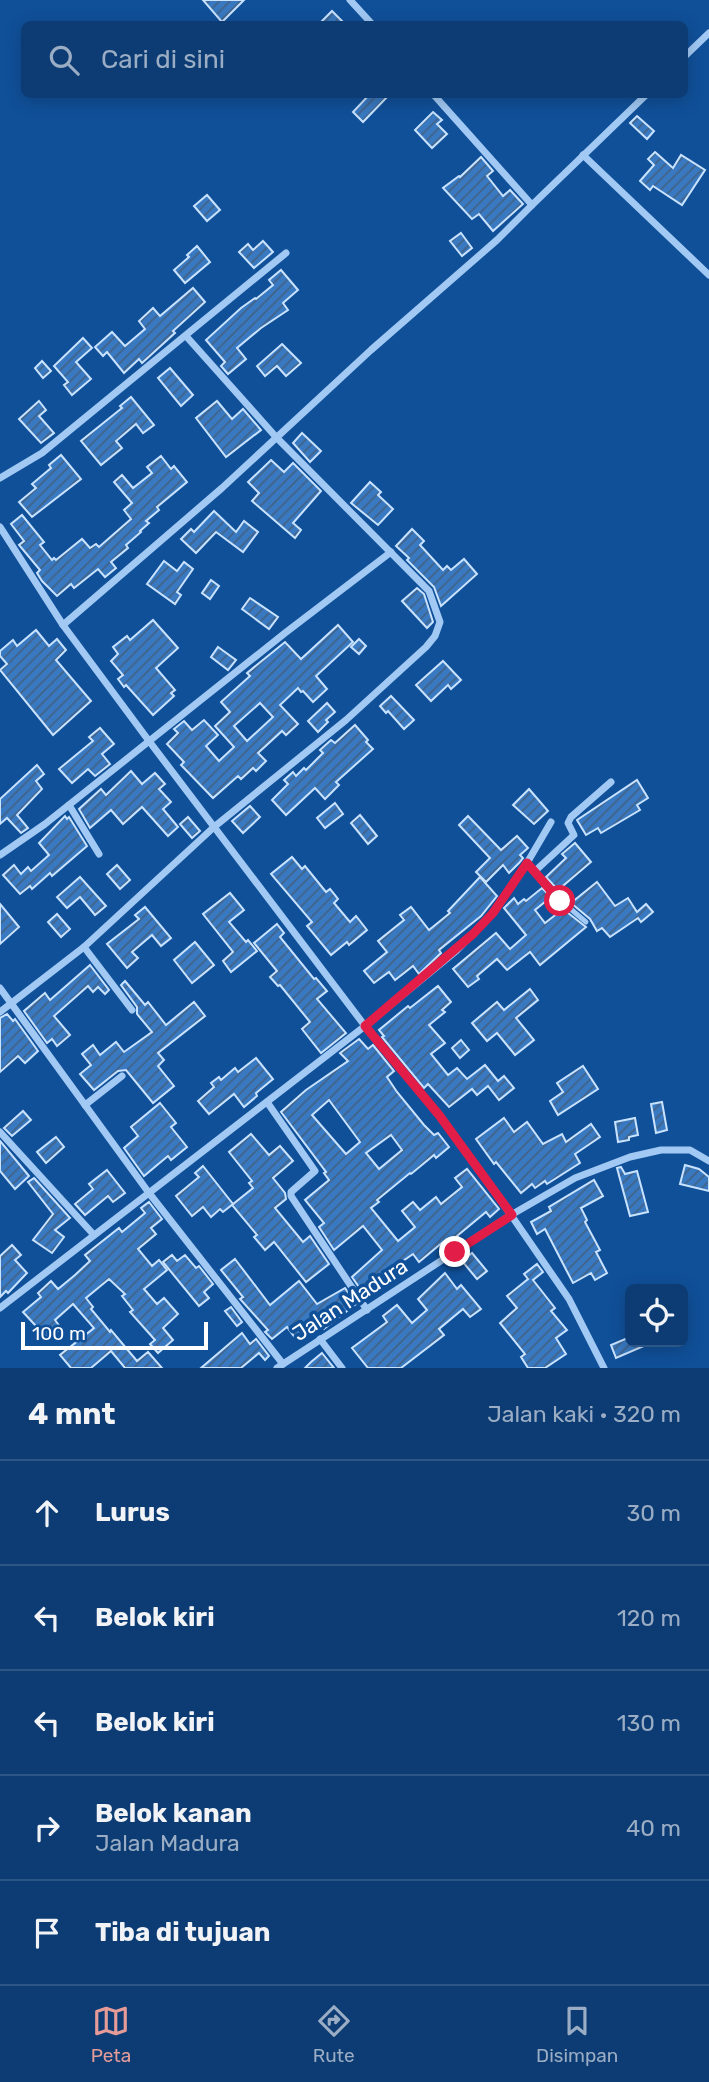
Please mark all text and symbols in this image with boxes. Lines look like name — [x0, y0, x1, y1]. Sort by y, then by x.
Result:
search box — [21, 21, 688, 98]
icon: search — [45, 41, 83, 79]
text: Cari di sini — [101, 44, 225, 75]
route start — [544, 885, 575, 916]
route end — [439, 1236, 470, 1267]
street label: Jalan Madura — [287, 1253, 412, 1346]
map controls — [625, 1284, 688, 1347]
button: locate — [625, 1284, 688, 1347]
scale bar — [21, 1319, 208, 1351]
text: 100 m — [32, 1322, 86, 1345]
text: 4 mnt — [28, 1396, 116, 1432]
text: Jalan kaki · 320 m — [487, 1400, 681, 1428]
icon: ahead — [28, 1494, 66, 1532]
text: Lurus — [95, 1497, 170, 1528]
text: 30 m — [626, 1499, 681, 1527]
icon: left — [28, 1599, 66, 1637]
text: Belok kiri — [95, 1602, 215, 1633]
text: 120 m — [617, 1604, 681, 1632]
icon: left — [28, 1704, 66, 1742]
text: Belok kiri — [95, 1707, 215, 1738]
text: 130 m — [617, 1709, 681, 1737]
text: Belok kanan — [95, 1798, 252, 1829]
icon: right — [28, 1809, 66, 1847]
text: 40 m — [626, 1814, 681, 1842]
text: Jalan Madura — [95, 1829, 240, 1857]
icon: arrive — [28, 1914, 66, 1952]
text: Tiba di tujuan — [95, 1917, 270, 1948]
tab: Peta — [91, 2002, 131, 2067]
tab: Rute — [313, 2002, 355, 2067]
tab: Disimpan — [536, 2002, 618, 2067]

